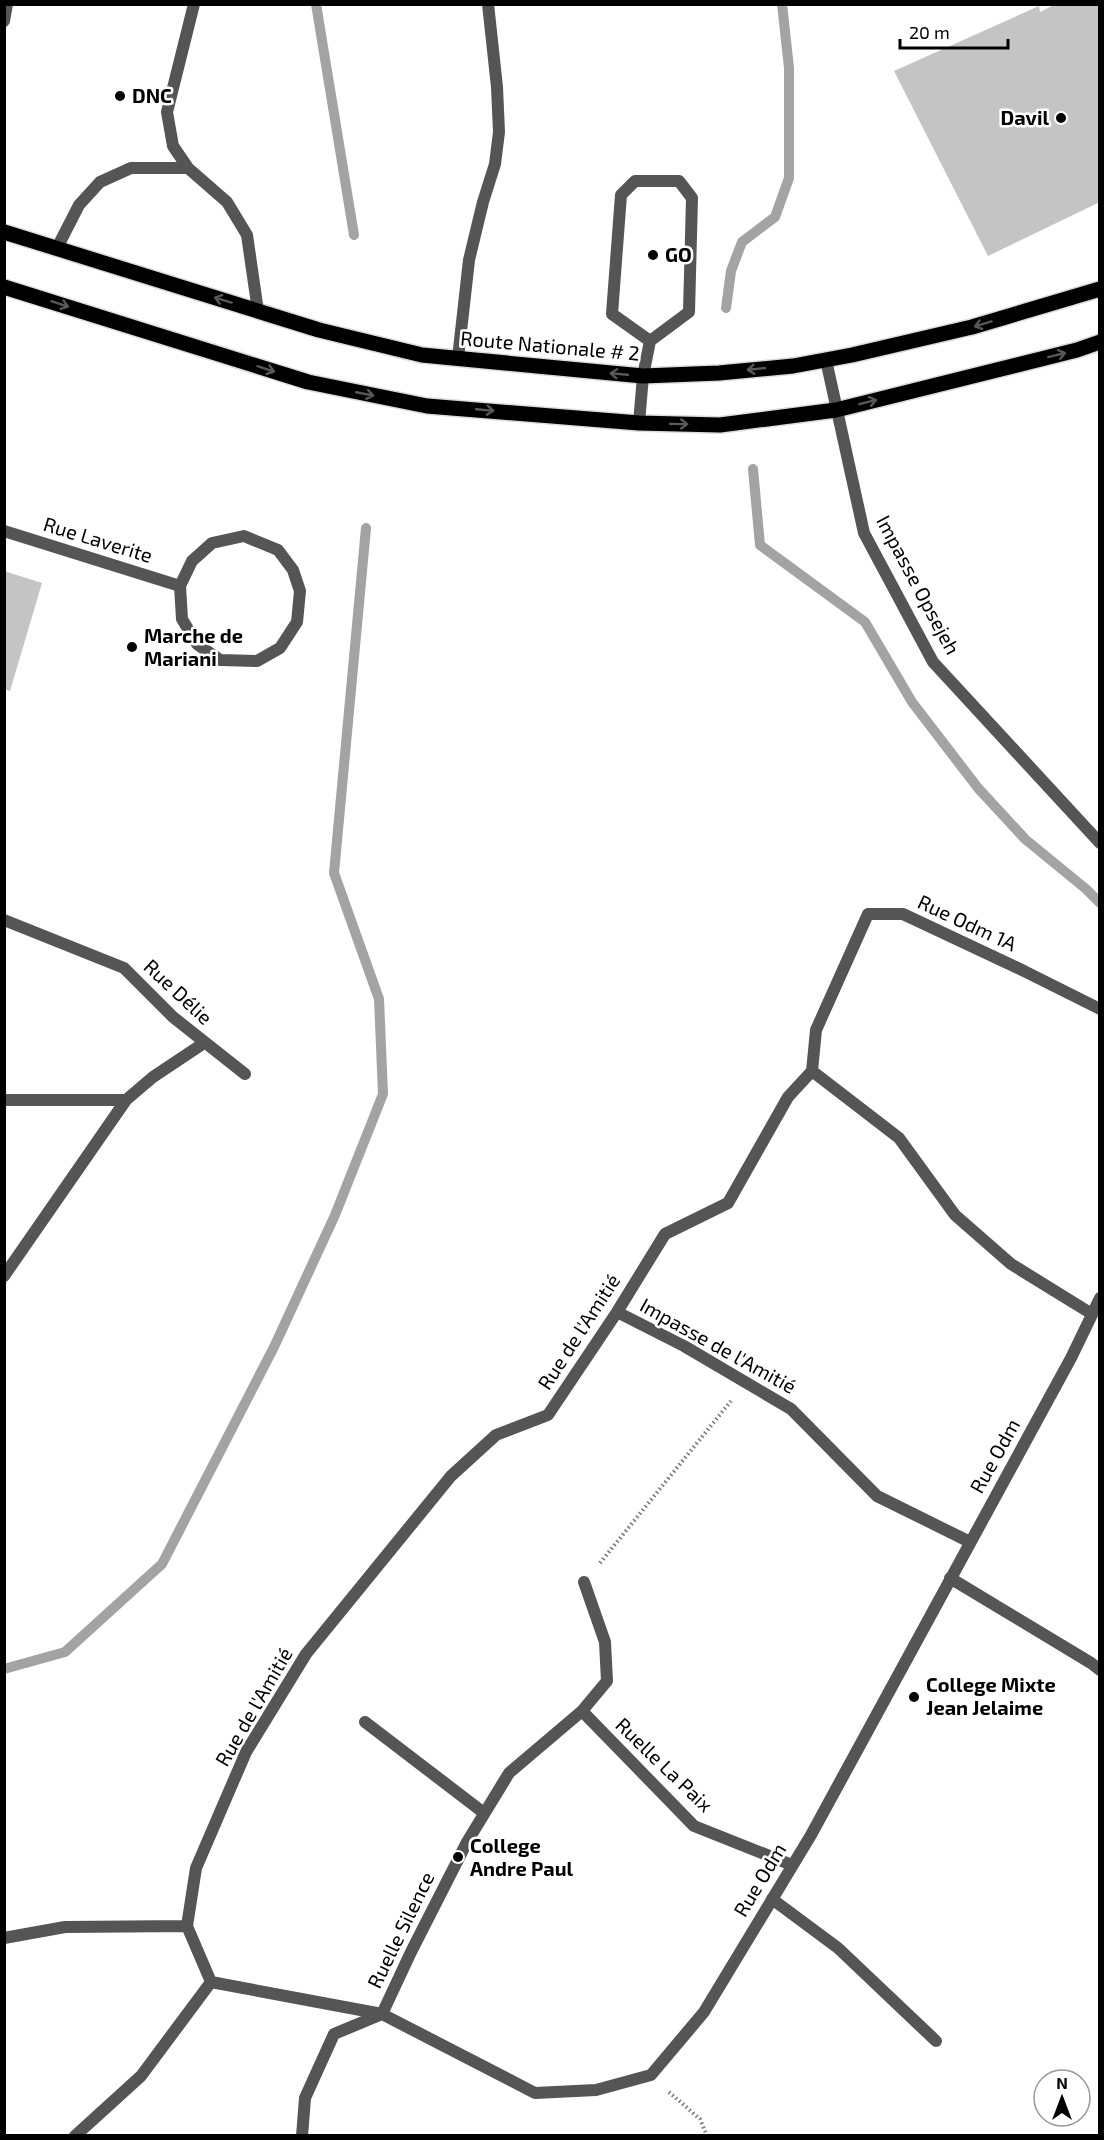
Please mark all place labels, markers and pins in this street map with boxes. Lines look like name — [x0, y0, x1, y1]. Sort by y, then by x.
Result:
place label: DNC — [132, 83, 172, 107]
marker: DNC — [113, 89, 127, 103]
place label: Davil — [1001, 105, 1049, 129]
marker: Davil — [1054, 111, 1068, 125]
place label: GO — [665, 242, 692, 266]
marker: GO — [646, 248, 660, 262]
place label: Marche de Mariani — [144, 623, 243, 670]
marker: Marche de Mariani — [125, 640, 139, 654]
place label: College Mixte Jean Jelaime — [926, 1672, 1056, 1719]
marker: College Mixte Jean Jelaime — [907, 1690, 921, 1704]
place label: College Andre Paul — [470, 1833, 574, 1880]
marker: College Andre Paul — [451, 1850, 465, 1864]

